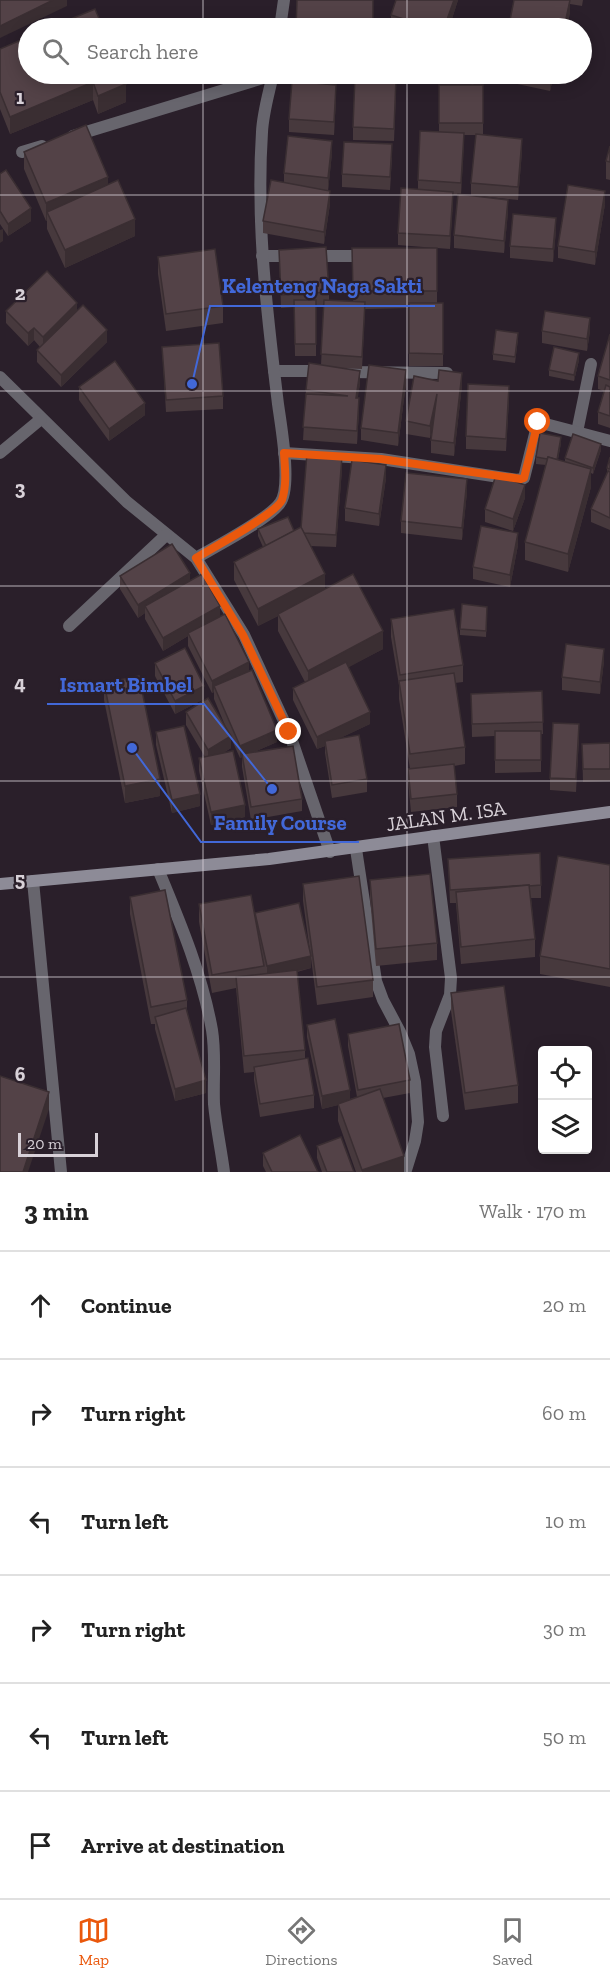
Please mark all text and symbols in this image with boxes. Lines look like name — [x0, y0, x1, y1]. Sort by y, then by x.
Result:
search box — [18, 18, 592, 84]
icon: search — [39, 35, 72, 68]
text: Search here — [87, 38, 198, 65]
text: 1 — [16, 85, 24, 109]
callout: Kelenteng Naga Sakti — [210, 267, 435, 306]
text: Kelenteng Naga Sakti — [222, 273, 422, 298]
text: 2 — [15, 281, 26, 305]
route start — [524, 408, 550, 434]
text: 3 — [15, 476, 26, 500]
callout: Ismart Bimbel — [47, 665, 204, 704]
text: 4 — [14, 671, 26, 695]
text: Ismart Bimbel — [60, 672, 192, 697]
route end — [275, 718, 301, 744]
street label: JALAN M. ISA — [385, 796, 508, 836]
callout: Family Course — [201, 803, 359, 842]
text: Family Course — [213, 810, 347, 835]
text: 5 — [15, 867, 25, 891]
map controls — [538, 1046, 592, 1154]
button: locate — [538, 1046, 592, 1100]
text: 6 — [15, 1062, 26, 1086]
button: layers — [538, 1100, 592, 1154]
scale bar — [18, 1130, 98, 1158]
text: 20 m — [27, 1134, 62, 1153]
text: 3 min — [24, 1195, 89, 1227]
text: Walk · 170 m — [479, 1199, 586, 1223]
icon: ahead — [24, 1289, 57, 1322]
text: Continue — [81, 1292, 172, 1319]
text: 20 m — [542, 1293, 586, 1317]
icon: right — [24, 1397, 57, 1430]
text: Turn right — [81, 1400, 185, 1427]
text: 60 m — [542, 1401, 586, 1425]
icon: left — [24, 1505, 57, 1538]
text: Turn left — [81, 1508, 168, 1535]
text: 10 m — [545, 1509, 586, 1533]
icon: right — [24, 1613, 57, 1646]
text: Turn right — [81, 1616, 185, 1643]
text: 30 m — [543, 1617, 586, 1641]
icon: left — [24, 1721, 57, 1754]
text: Turn left — [81, 1724, 168, 1751]
text: 50 m — [542, 1725, 586, 1749]
icon: arrive — [24, 1829, 57, 1862]
text: Arrive at destination — [81, 1832, 284, 1859]
tab: Map — [77, 1914, 110, 1969]
tab: Directions — [265, 1914, 338, 1969]
tab: Saved — [492, 1914, 533, 1969]

